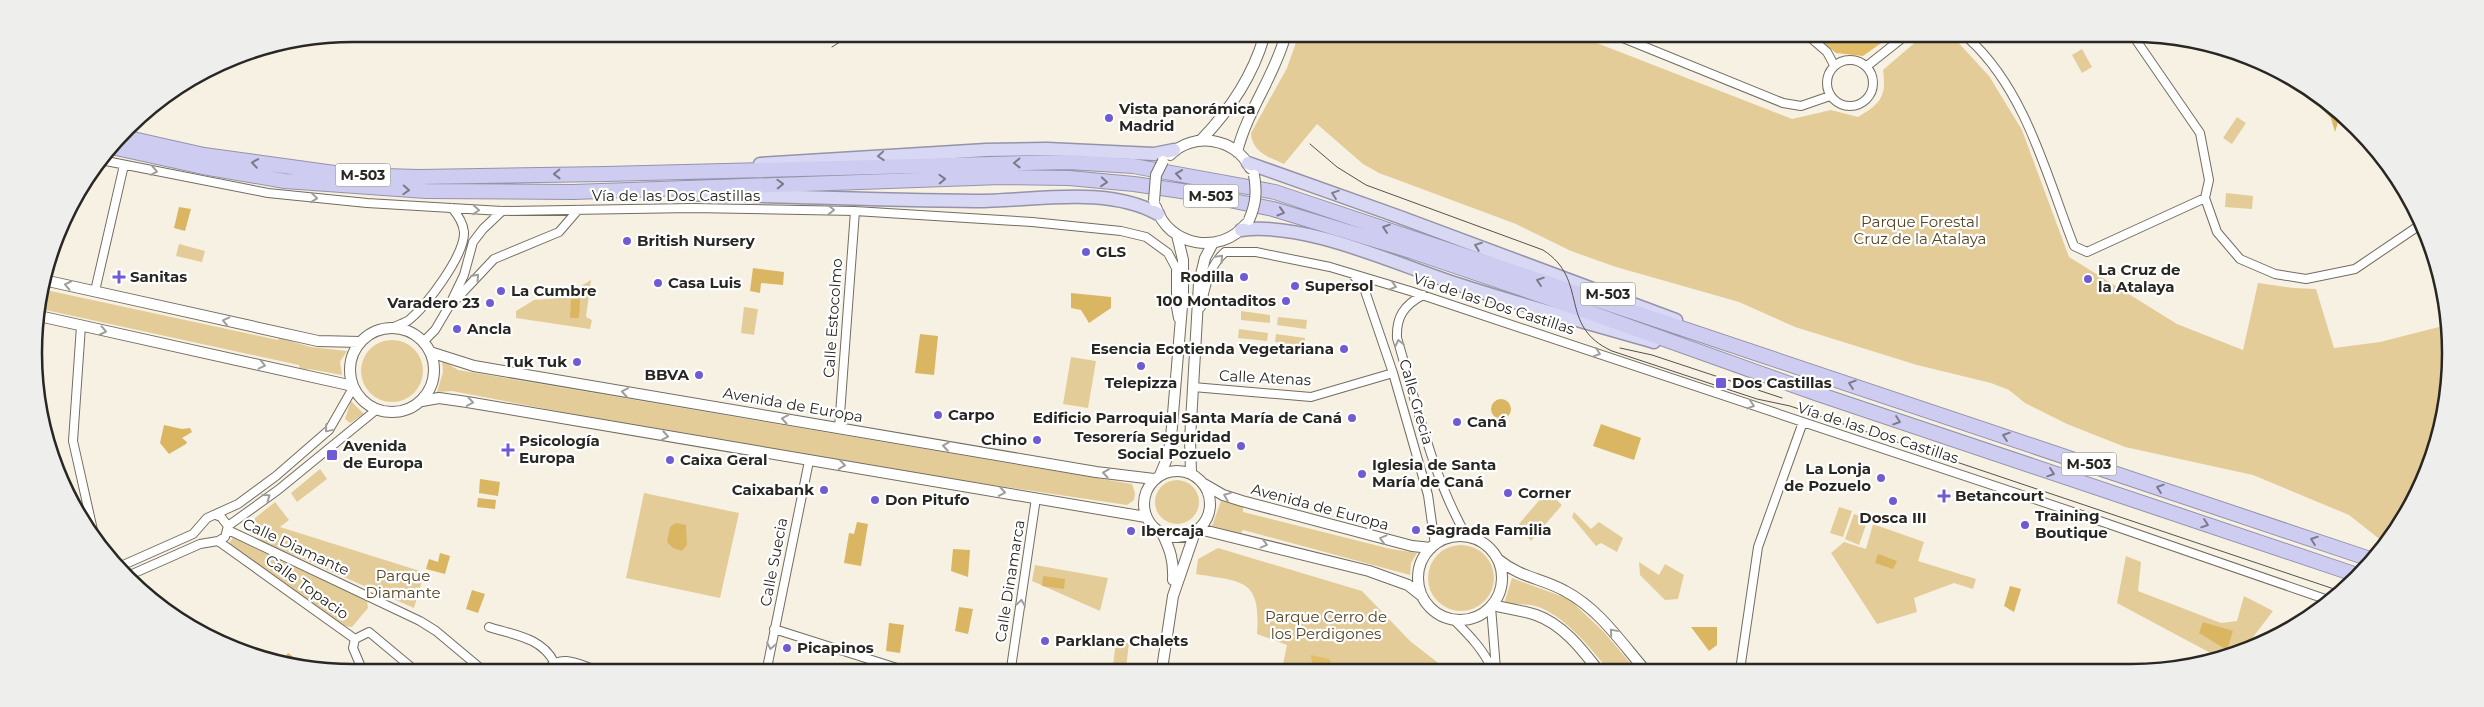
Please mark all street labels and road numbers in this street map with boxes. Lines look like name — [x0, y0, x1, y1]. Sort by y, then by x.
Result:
road number: M-503 — [336, 164, 390, 186]
road number: M-503 — [1184, 185, 1238, 208]
street label: Vía de las Dos Castillas — [592, 186, 760, 205]
street label: Calle Estocolmo — [819, 257, 846, 378]
street label: Vía de las Dos Castillas — [1411, 268, 1577, 339]
road number: M-503 — [1580, 282, 1636, 306]
street label: Calle Grecia — [1395, 357, 1438, 447]
street label: Calle Atenas — [1218, 366, 1312, 389]
street label: Avenida de Europa — [722, 383, 865, 426]
street label: Vía de las Dos Castillas — [1795, 397, 1961, 468]
road number: M-503 — [2062, 452, 2116, 476]
street label: Avenida de Europa — [1249, 479, 1391, 534]
street label: Calle Diamante — [240, 514, 353, 580]
street label: Calle Suecia — [756, 516, 791, 608]
street label: Calle Dinamarca — [990, 518, 1029, 644]
street label: Calle Topacio — [262, 550, 353, 623]

